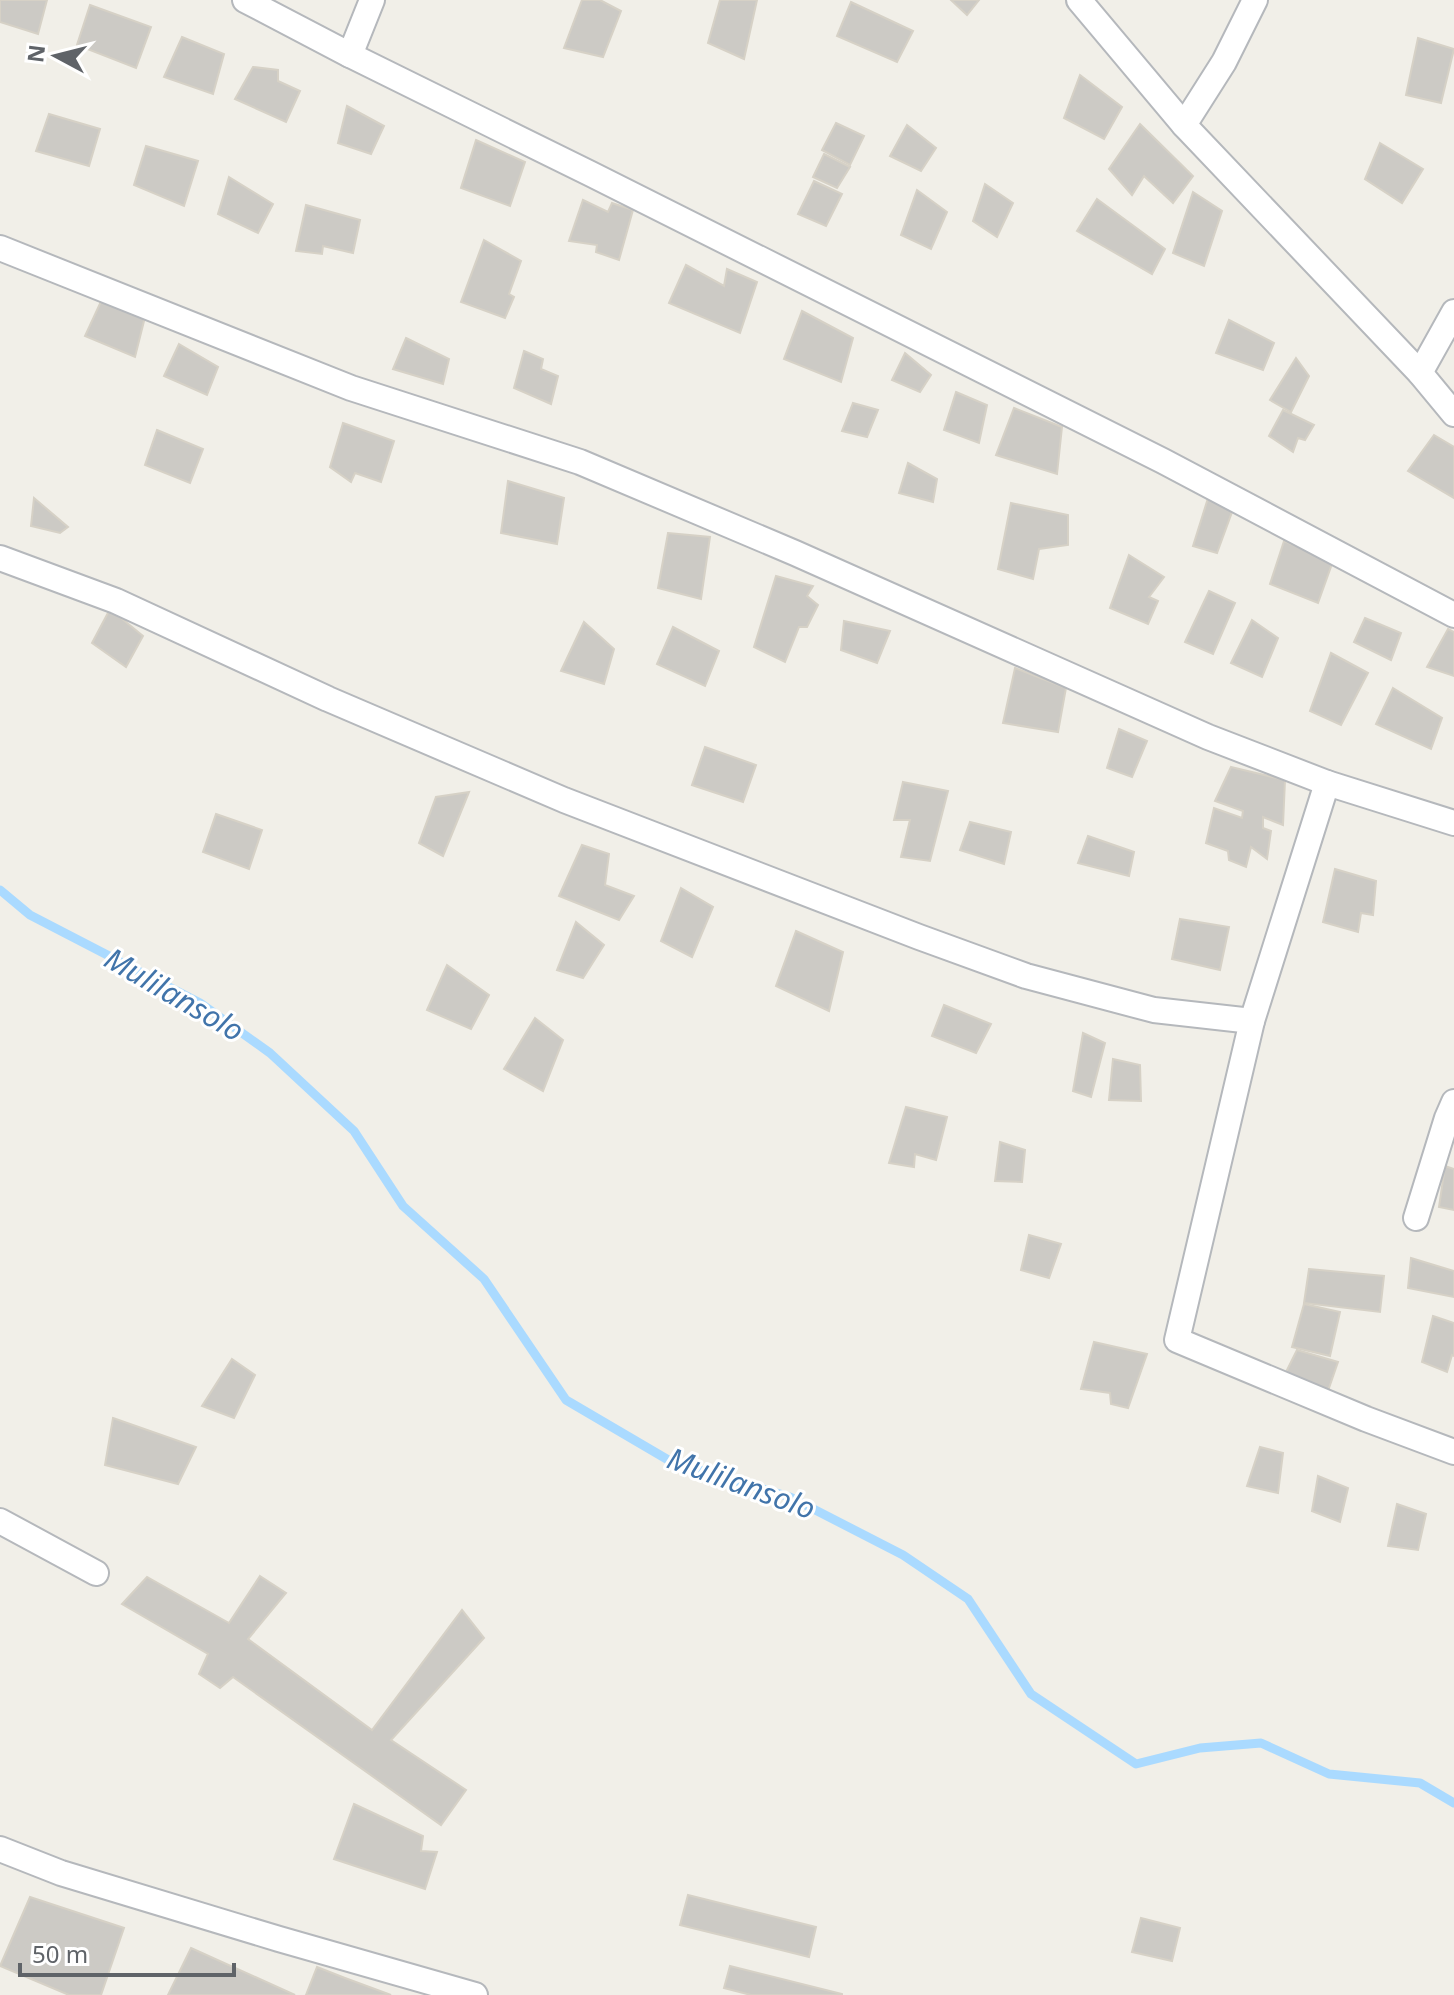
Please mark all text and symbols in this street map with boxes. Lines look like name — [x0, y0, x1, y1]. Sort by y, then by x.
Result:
north arrow — [16, 16, 96, 96]
text: N — [19, 43, 51, 64]
water label: Mulilansolo — [98, 937, 252, 1050]
water label: Mulilansolo — [662, 1437, 821, 1528]
scale bar — [20, 1927, 234, 1977]
text: 50 m — [32, 1937, 88, 1970]

